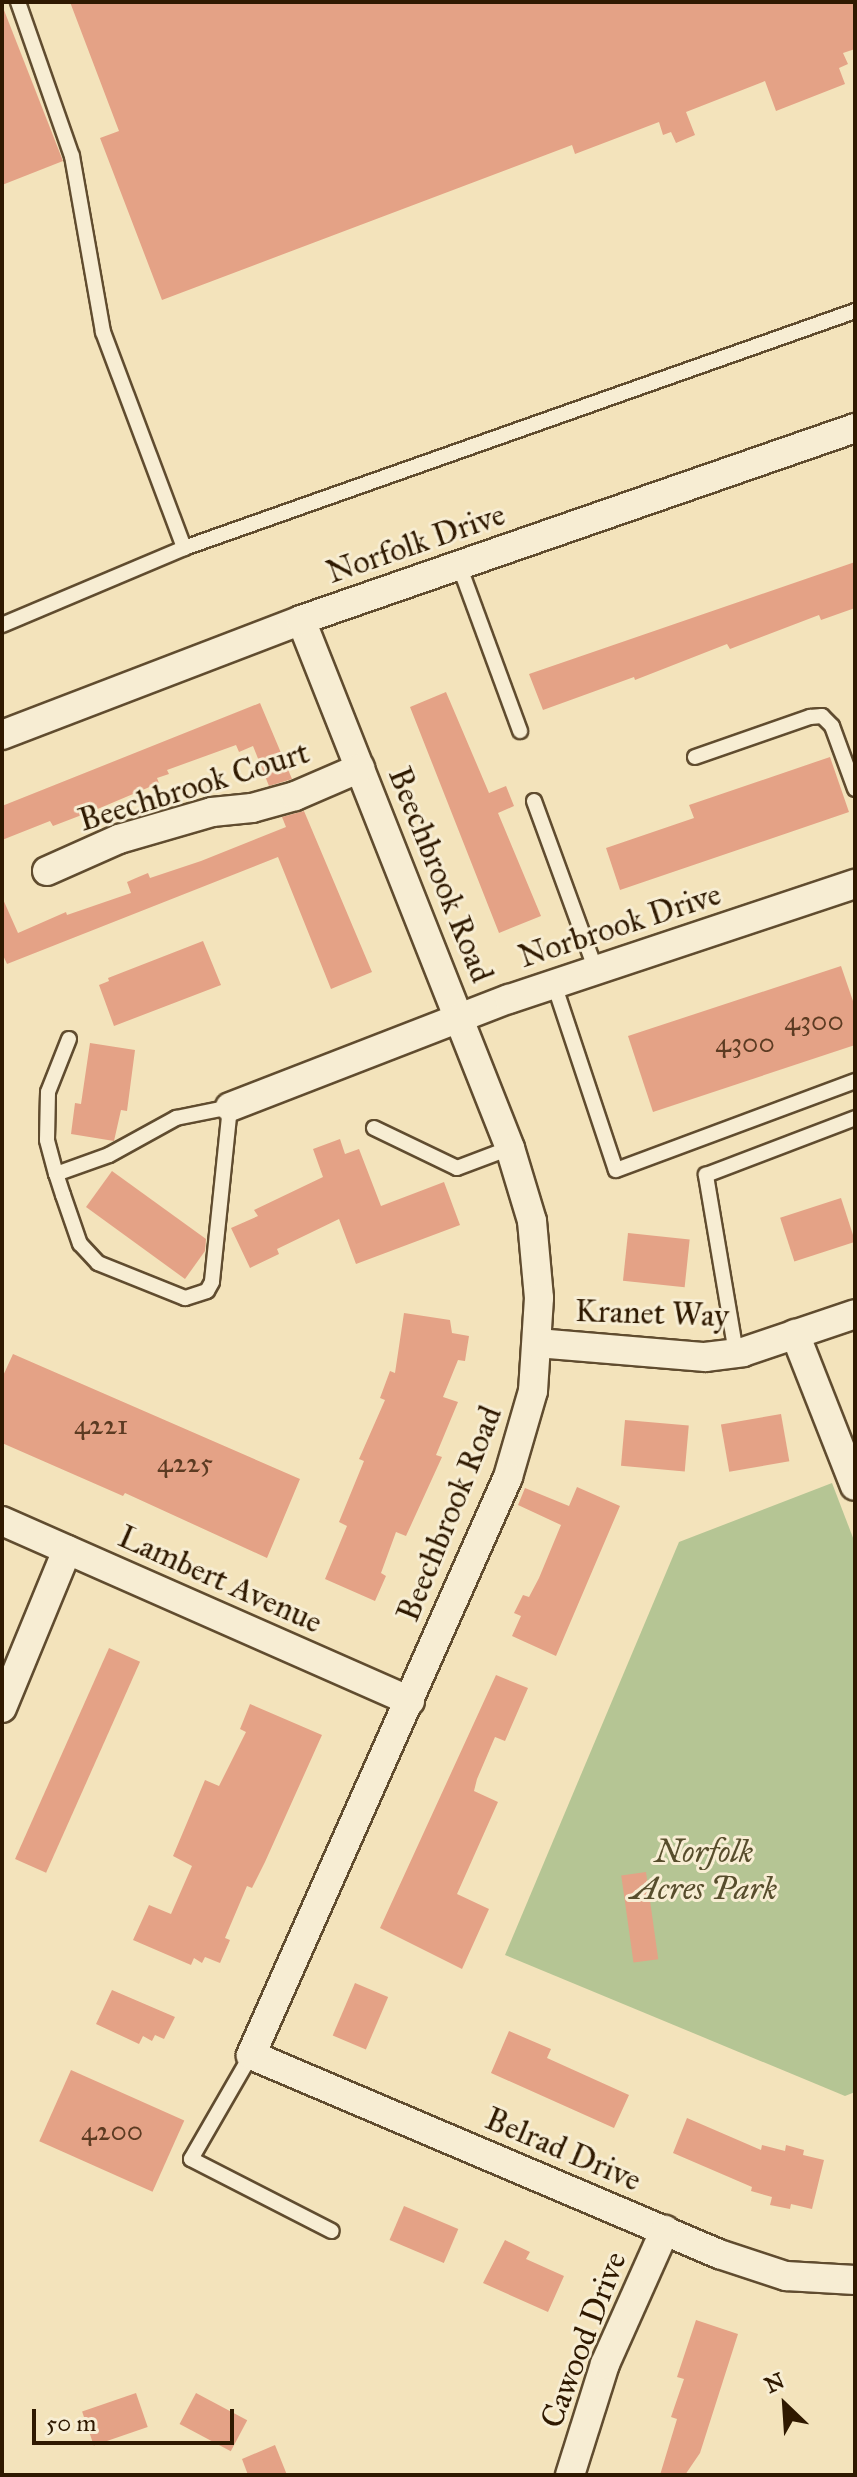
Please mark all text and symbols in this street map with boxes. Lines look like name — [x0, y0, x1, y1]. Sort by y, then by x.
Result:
street label: Norfolk Drive — [322, 496, 510, 592]
street label: Beechbrook Court — [74, 734, 314, 840]
street label: Beechbrook Road — [379, 762, 501, 988]
street label: Norbrook Drive — [514, 875, 726, 977]
house number: 4300 — [784, 1004, 844, 1038]
house number: 4300 — [715, 1026, 775, 1060]
street label: Kranet Way — [574, 1292, 730, 1336]
street label: Beechbrook Road — [389, 1401, 511, 1627]
house number: 4221 — [74, 1408, 128, 1442]
house number: 4225 — [157, 1446, 213, 1480]
street label: Lambert Avenue — [112, 1518, 328, 1642]
park label: Norfolk Acres Park — [631, 1834, 777, 1909]
street label: Belrad Drive — [479, 2100, 647, 2200]
house number: 4200 — [81, 2114, 143, 2148]
street label: Cawood Drive — [533, 2247, 635, 2433]
north arrow — [745, 2365, 825, 2445]
text: N — [760, 2367, 789, 2399]
scale bar — [36, 2393, 238, 2443]
text: 50 m — [46, 2408, 96, 2438]

